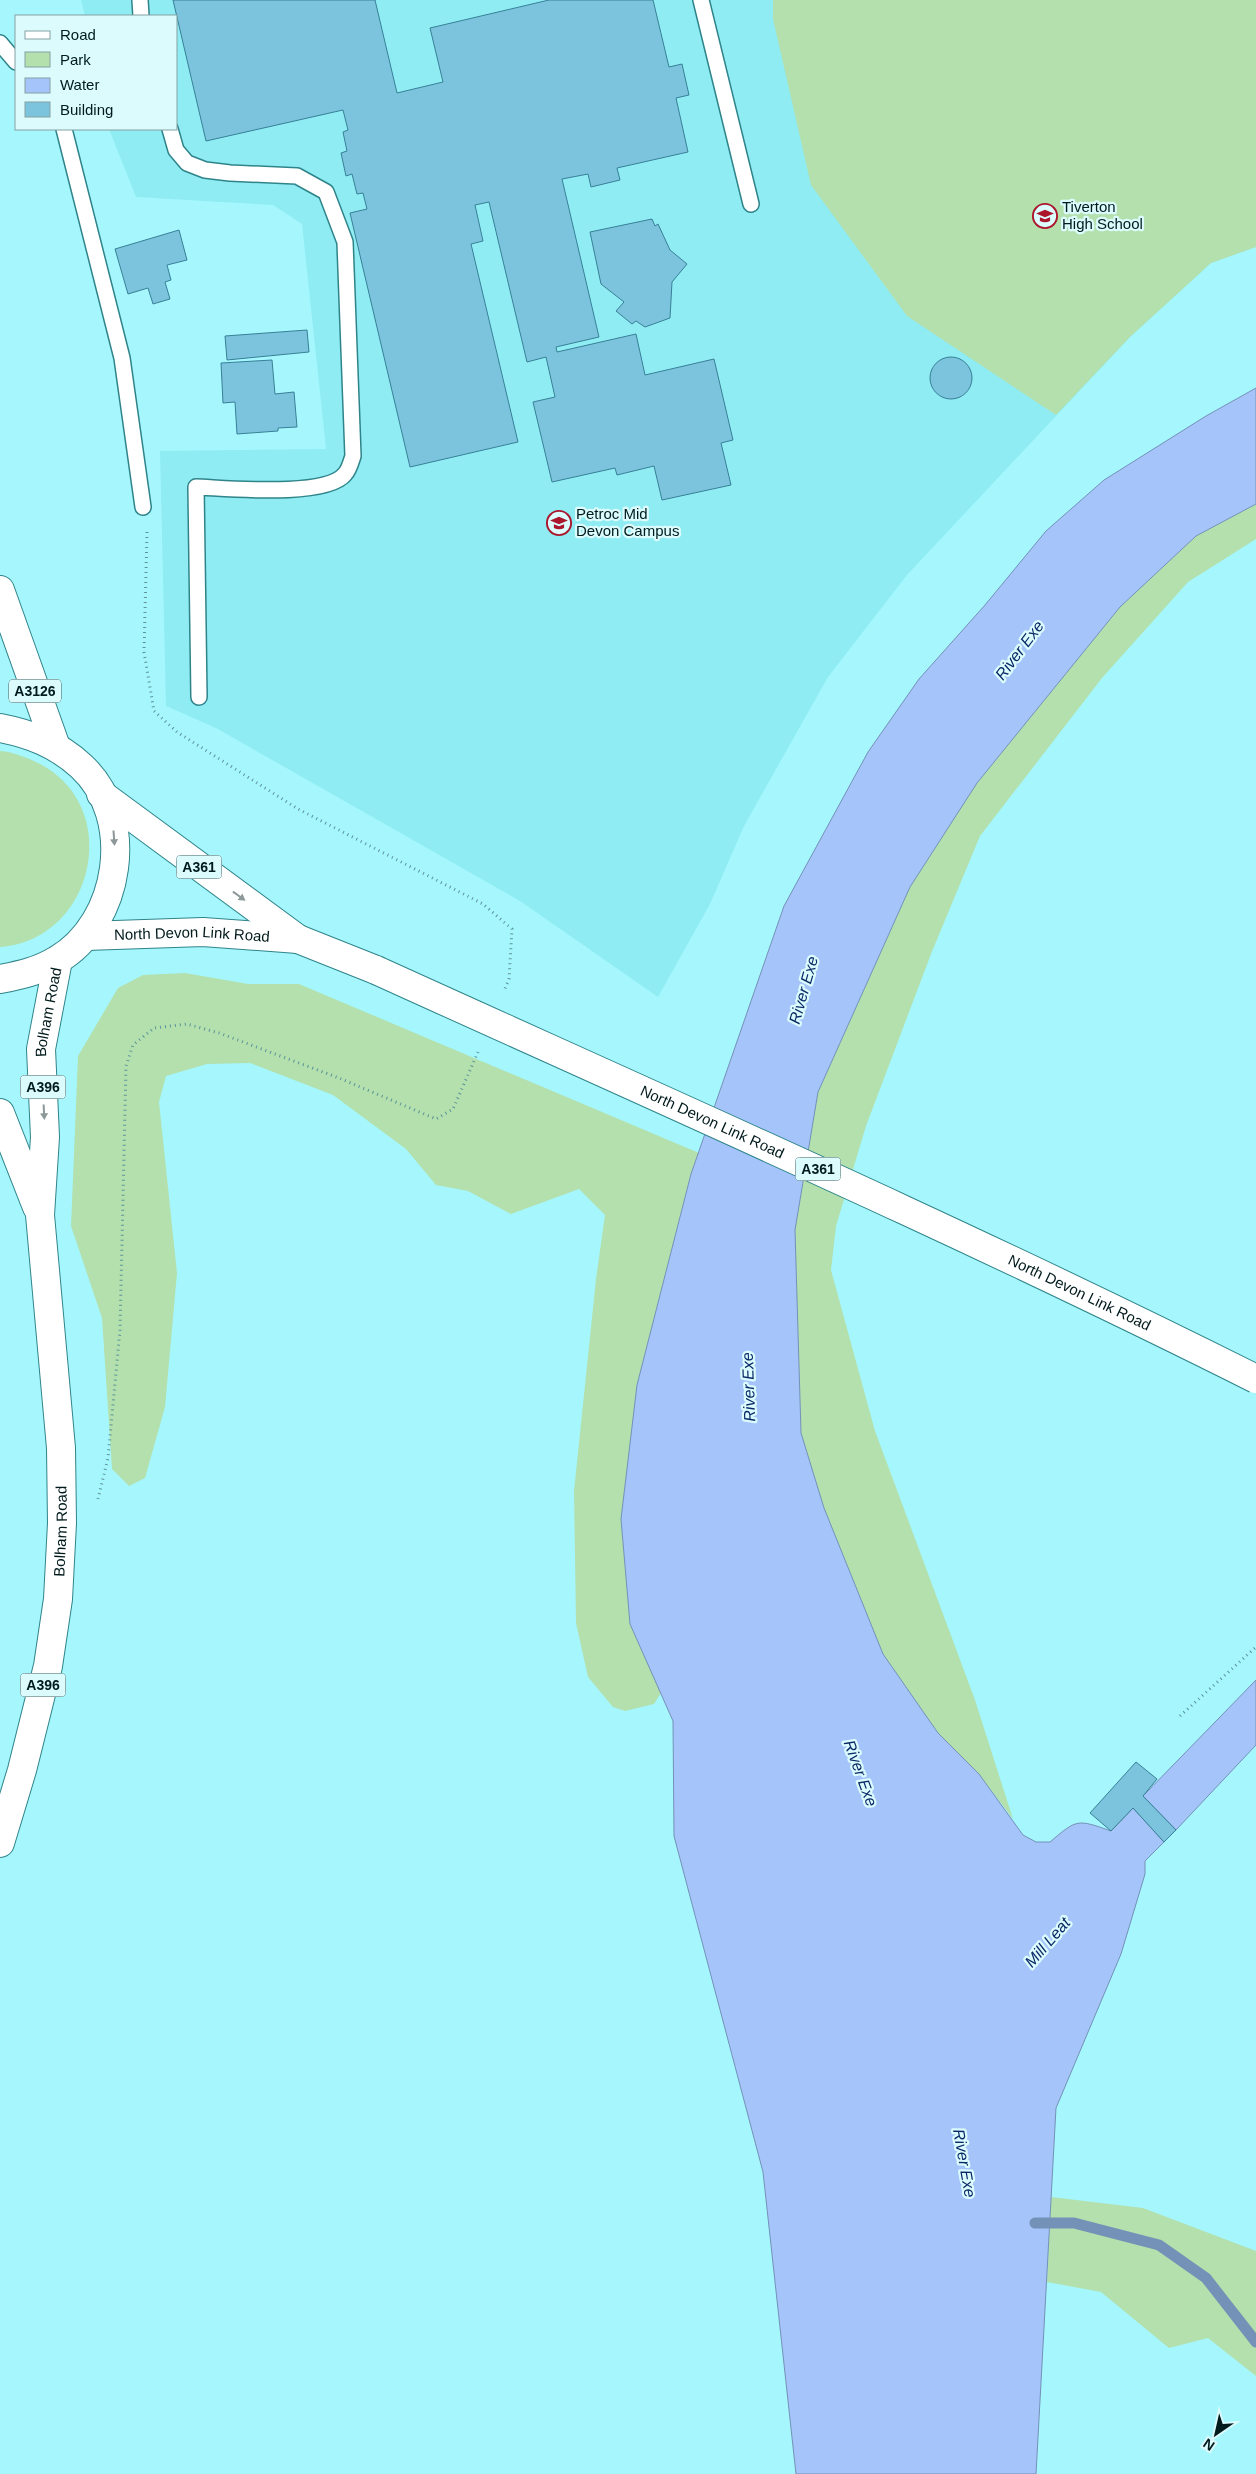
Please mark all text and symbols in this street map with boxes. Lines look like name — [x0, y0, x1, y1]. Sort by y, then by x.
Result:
legend — [15, 15, 178, 130]
text: Road — [60, 26, 96, 43]
text: Park — [60, 51, 91, 68]
text: Water — [60, 76, 99, 93]
text: Building — [60, 101, 113, 118]
place label: Tiverton High School — [1062, 198, 1143, 232]
school or university icon: Tiverton High School — [1032, 203, 1058, 229]
place label: Petroc Mid Devon Campus — [576, 505, 679, 539]
school or university icon: Petroc Mid Devon Campus — [546, 510, 572, 536]
water label: River Exe — [992, 617, 1047, 683]
road number: A3126 — [9, 679, 61, 702]
one-way arrow — [111, 830, 119, 846]
road number: A361 — [176, 856, 222, 879]
one-way arrow — [232, 891, 246, 901]
street label: North Devon Link Road — [114, 923, 270, 945]
water label: River Exe — [786, 954, 821, 1026]
street label: Bolham Road — [32, 966, 64, 1057]
road number: A396 — [20, 1076, 66, 1098]
street label: North Devon Link Road — [638, 1082, 787, 1162]
one-way arrow — [41, 1104, 49, 1120]
road number: A361 — [796, 1158, 840, 1180]
street label: North Devon Link Road — [1006, 1251, 1154, 1334]
water label: River Exe — [739, 1352, 758, 1422]
street label: Bolham Road — [50, 1486, 70, 1577]
road number: A396 — [20, 1674, 66, 1696]
water label: River Exe — [841, 1738, 880, 1809]
water label: Mill Leat — [1021, 1914, 1074, 1970]
water label: River Exe — [950, 2127, 979, 2199]
north arrow — [1191, 2409, 1241, 2459]
text: N — [1200, 2435, 1217, 2454]

